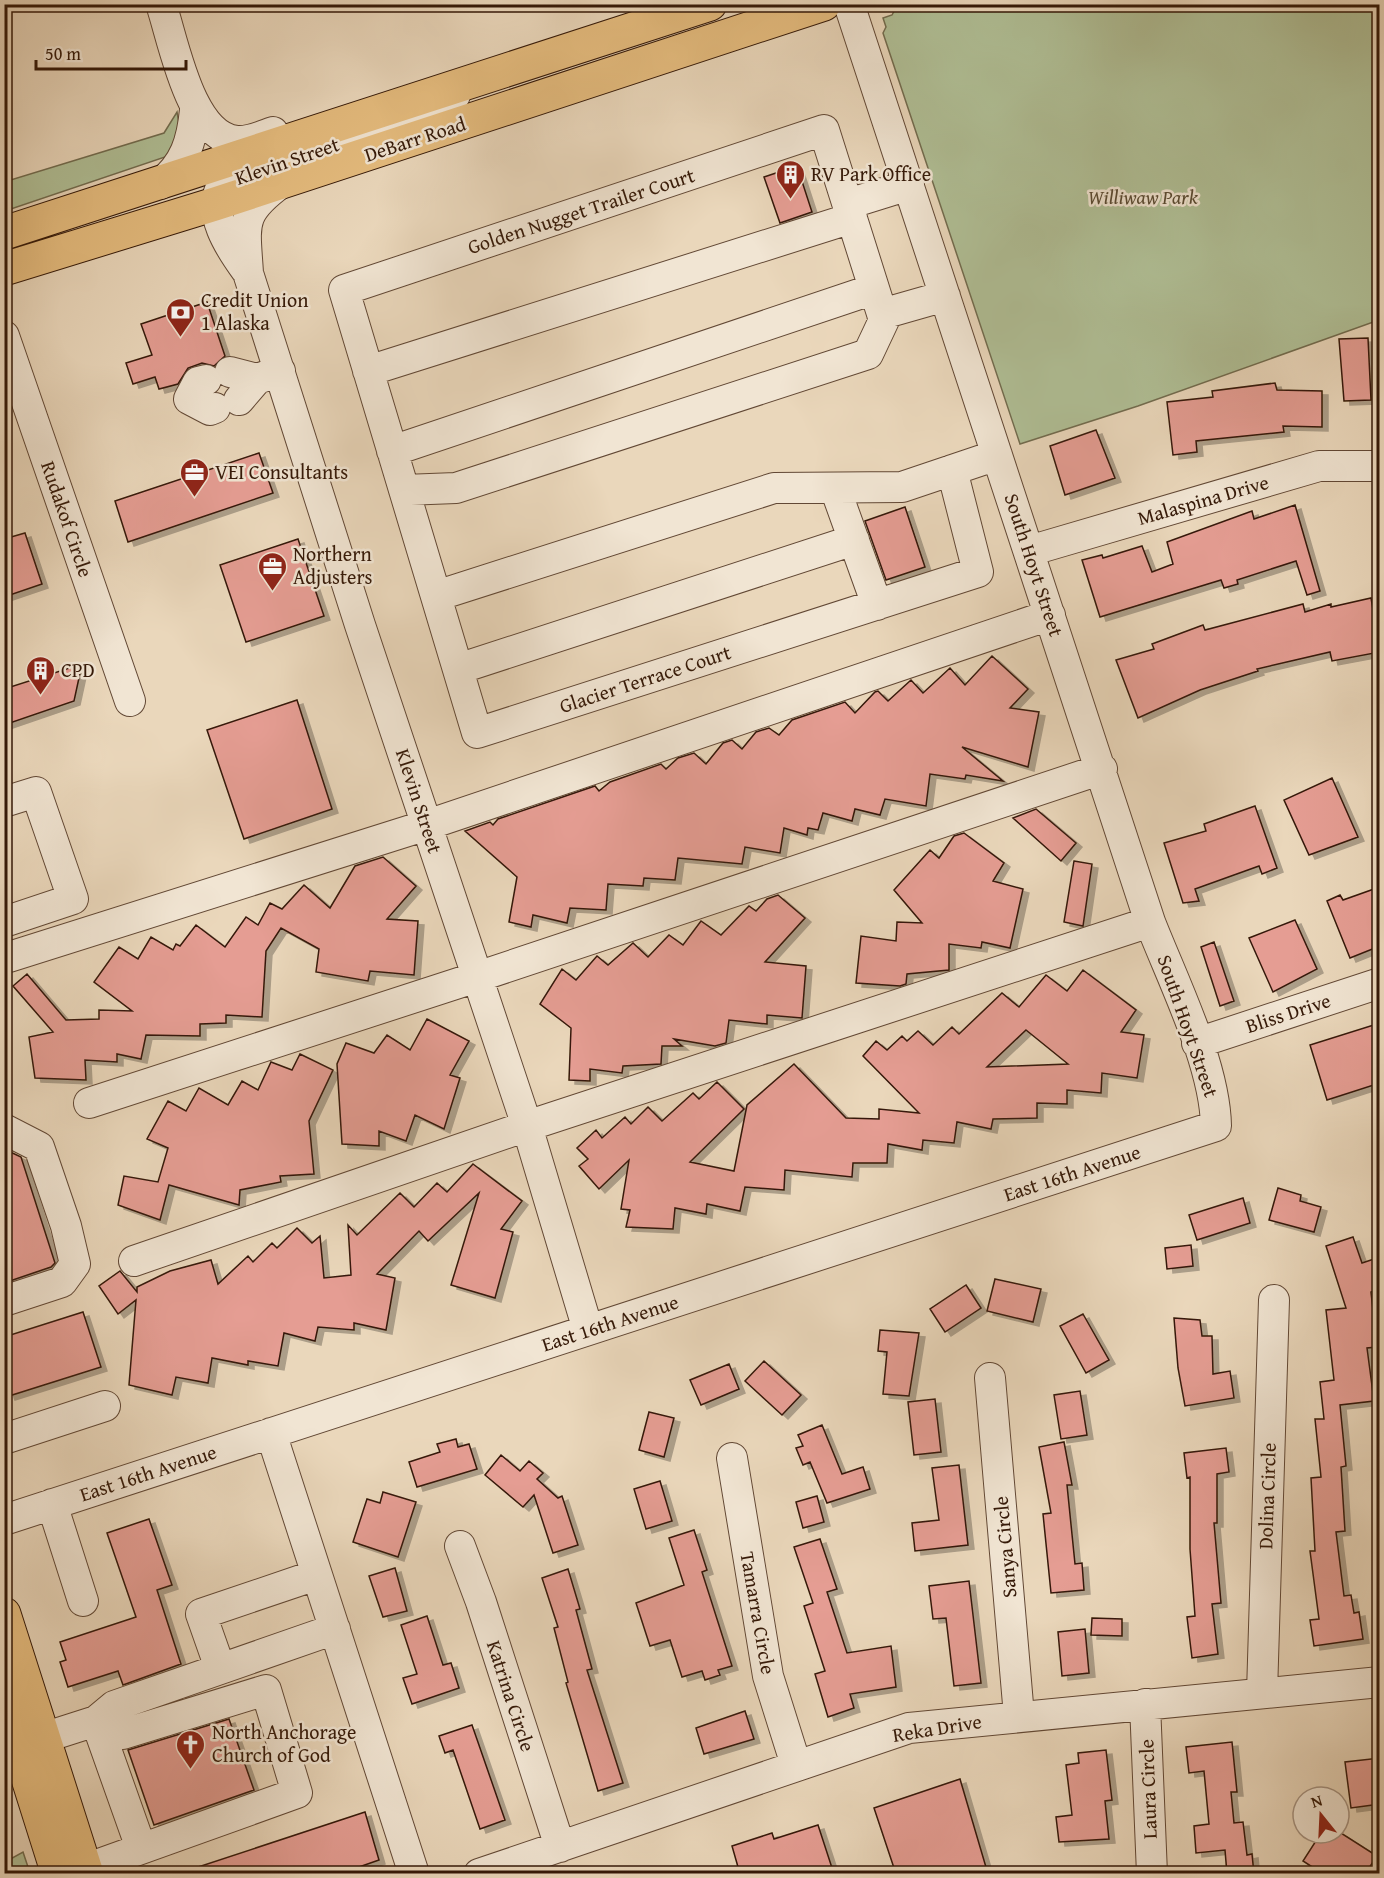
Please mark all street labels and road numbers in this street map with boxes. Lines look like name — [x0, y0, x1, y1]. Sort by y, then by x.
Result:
street label: DeBarr Road — [360, 108, 470, 169]
street label: Klevin Street — [231, 129, 343, 192]
street label: Golden Nugget Trailer Court — [464, 160, 698, 261]
street label: Rudakof Circle — [34, 457, 101, 581]
street label: Malaspina Drive — [1134, 467, 1272, 532]
street label: South Hoyt Street — [998, 490, 1071, 640]
street label: Glacier Terrace Court — [555, 637, 734, 720]
street label: Klevin Street — [389, 745, 450, 857]
street label: South Hoyt Street — [1151, 951, 1226, 1101]
street label: Bliss Drive — [1242, 985, 1334, 1040]
street label: East 16th Avenue — [1000, 1137, 1144, 1208]
street label: East 16th Avenue — [538, 1287, 682, 1358]
street label: East 16th Avenue — [76, 1437, 220, 1508]
street label: Dolina Circle — [1250, 1442, 1283, 1550]
street label: Sanya Circle — [986, 1495, 1023, 1599]
street label: Tamarra Circle — [733, 1549, 784, 1676]
street label: Katrina Circle — [480, 1637, 543, 1755]
street label: Reka Drive — [890, 1706, 984, 1749]
street label: Laura Circle — [1131, 1739, 1164, 1839]

